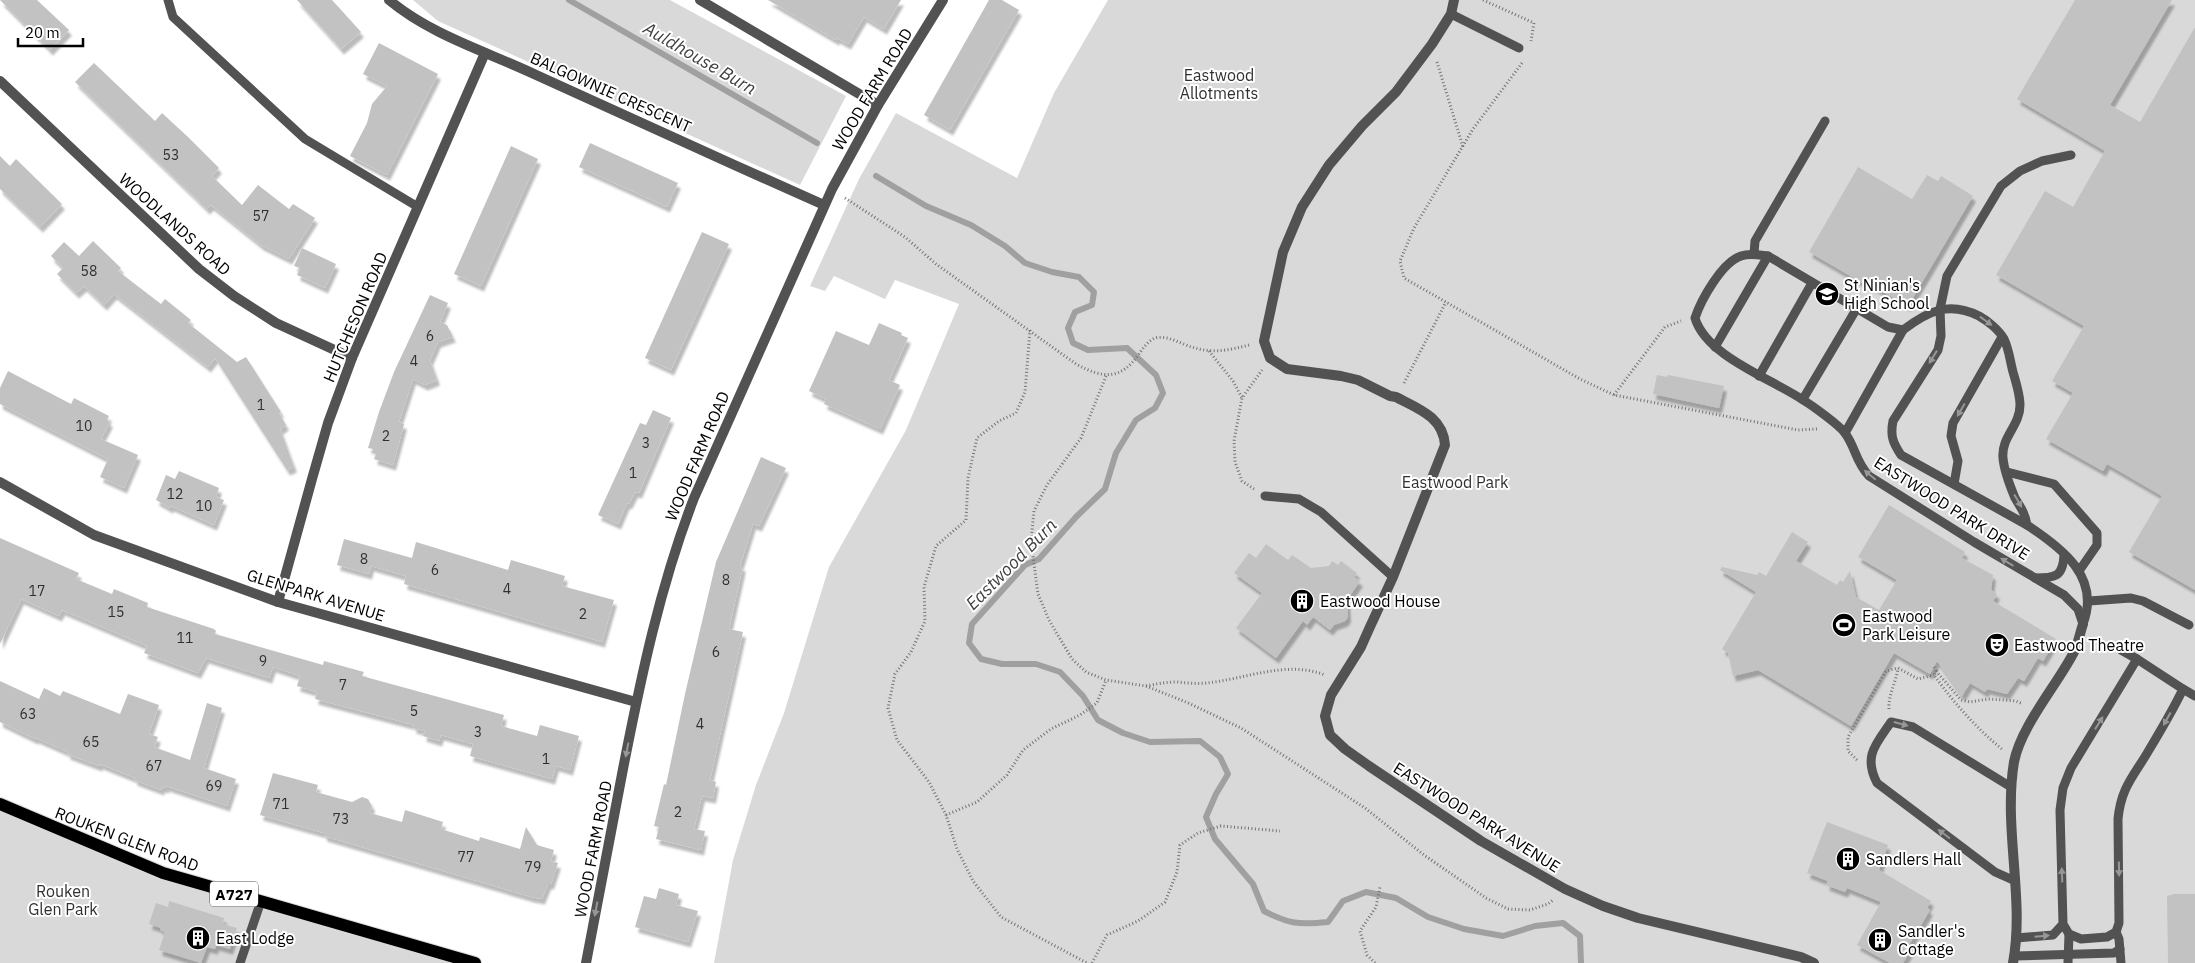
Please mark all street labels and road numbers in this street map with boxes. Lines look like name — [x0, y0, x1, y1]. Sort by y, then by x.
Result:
street label: WOOD FARM ROAD — [828, 24, 916, 154]
street label: BALGOWNIE CRESCENT — [527, 47, 695, 137]
street label: WOODLANDS ROAD — [115, 169, 235, 279]
street label: HUTCHESON ROAD — [319, 249, 391, 385]
street label: WOOD FARM ROAD — [661, 388, 733, 524]
street label: EASTWOOD PARK DRIVE — [1871, 452, 2033, 564]
street label: GLENPARK AVENUE — [245, 564, 387, 626]
street label: EASTWOOD PARK AVENUE — [1390, 757, 1564, 877]
street label: WOOD FARM ROAD — [570, 779, 616, 919]
street label: ROUKEN GLEN ROAD — [52, 802, 202, 876]
road number: A727 — [210, 882, 258, 906]

